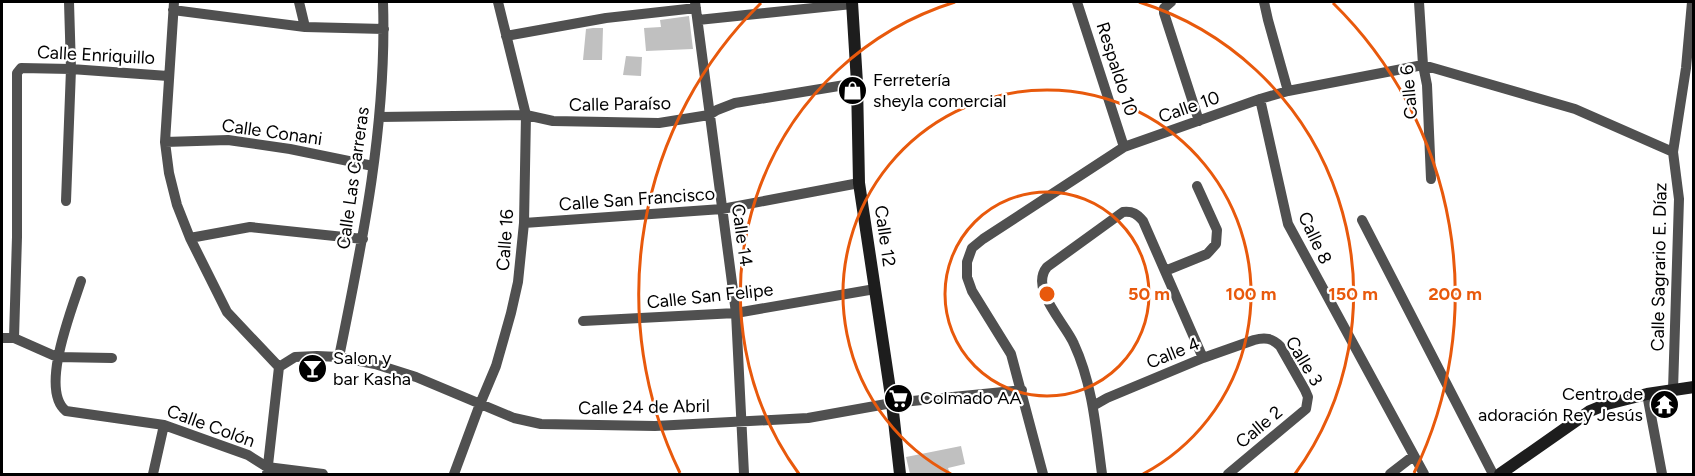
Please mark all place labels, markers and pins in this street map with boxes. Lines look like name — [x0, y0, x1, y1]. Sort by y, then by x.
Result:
place label: Ferretería sheyla comercial — [873, 69, 1007, 112]
shop icon: Ferretería sheyla comercial — [836, 74, 868, 106]
centre of rings — [1037, 284, 1057, 304]
place label: Salon y bar Kasha — [333, 347, 411, 390]
bar icon: Salon y bar Kasha — [296, 352, 328, 384]
supermarket icon: Colmado AA — [883, 382, 915, 414]
place label: Centro de adoración Rey Jesús — [1478, 383, 1643, 426]
place label: Colmado AA — [920, 387, 1022, 409]
temple icon: Centro de adoración Rey Jesús — [1648, 388, 1680, 420]

